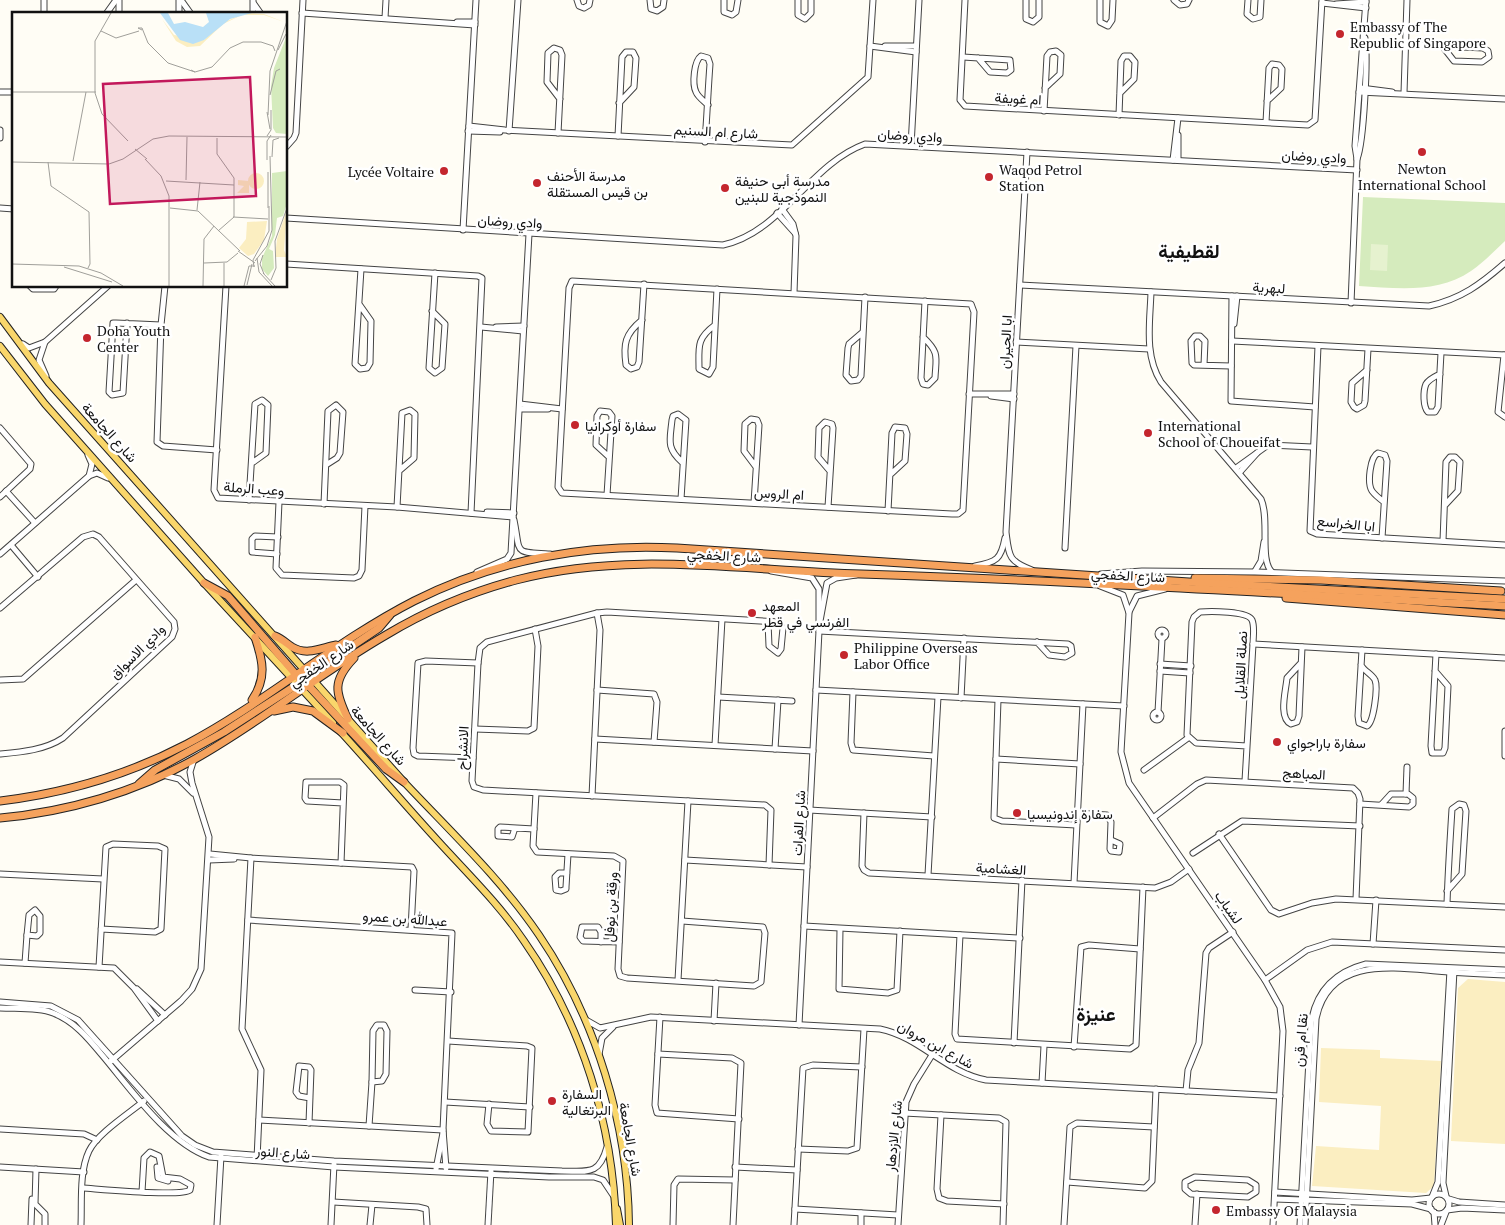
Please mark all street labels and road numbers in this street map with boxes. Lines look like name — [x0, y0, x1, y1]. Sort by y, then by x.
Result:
street label: ام غويفة — [994, 87, 1042, 109]
street label: شارع ام السنيم — [673, 119, 759, 145]
street label: وادي روضان — [877, 124, 943, 149]
street label: وادي روضان — [1281, 145, 1347, 170]
street label: وادي روضان — [477, 210, 543, 235]
street label: لبهرية — [1252, 277, 1286, 297]
street label: ابا الحيران — [994, 315, 1016, 369]
street label: شارع الجامعة — [76, 398, 142, 467]
street label: وعب الرملة — [223, 476, 285, 500]
street label: ام الروس — [753, 482, 805, 504]
street label: ابا الخراسع — [1316, 510, 1376, 537]
street label: شارع الخفجي — [686, 544, 761, 569]
street label: شارع الخفجي — [1090, 564, 1165, 589]
street label: وادي الاسواق — [105, 619, 171, 685]
street label: نصلة القلايل — [1229, 631, 1251, 699]
street label: شارع الخفجي — [285, 634, 359, 694]
street label: شارع الجامعة — [345, 701, 411, 770]
street label: الانشراح — [451, 725, 475, 771]
street label: المباهج — [1282, 762, 1326, 786]
street label: شارع الفرات — [787, 790, 811, 856]
street label: الغشامية — [975, 857, 1027, 879]
street label: ورقة بن نوفل — [599, 871, 621, 943]
street label: لشباب — [1211, 887, 1247, 927]
street label: عبدالله بن عمرو — [362, 906, 448, 930]
street label: نقا ام قرن — [1288, 1012, 1312, 1068]
street label: شارع ابن مروان — [894, 1015, 977, 1074]
street label: شارع الازدهار — [880, 1100, 908, 1174]
street label: شارع الجامعة — [613, 1101, 647, 1178]
street label: شارع النور — [254, 1141, 311, 1165]

